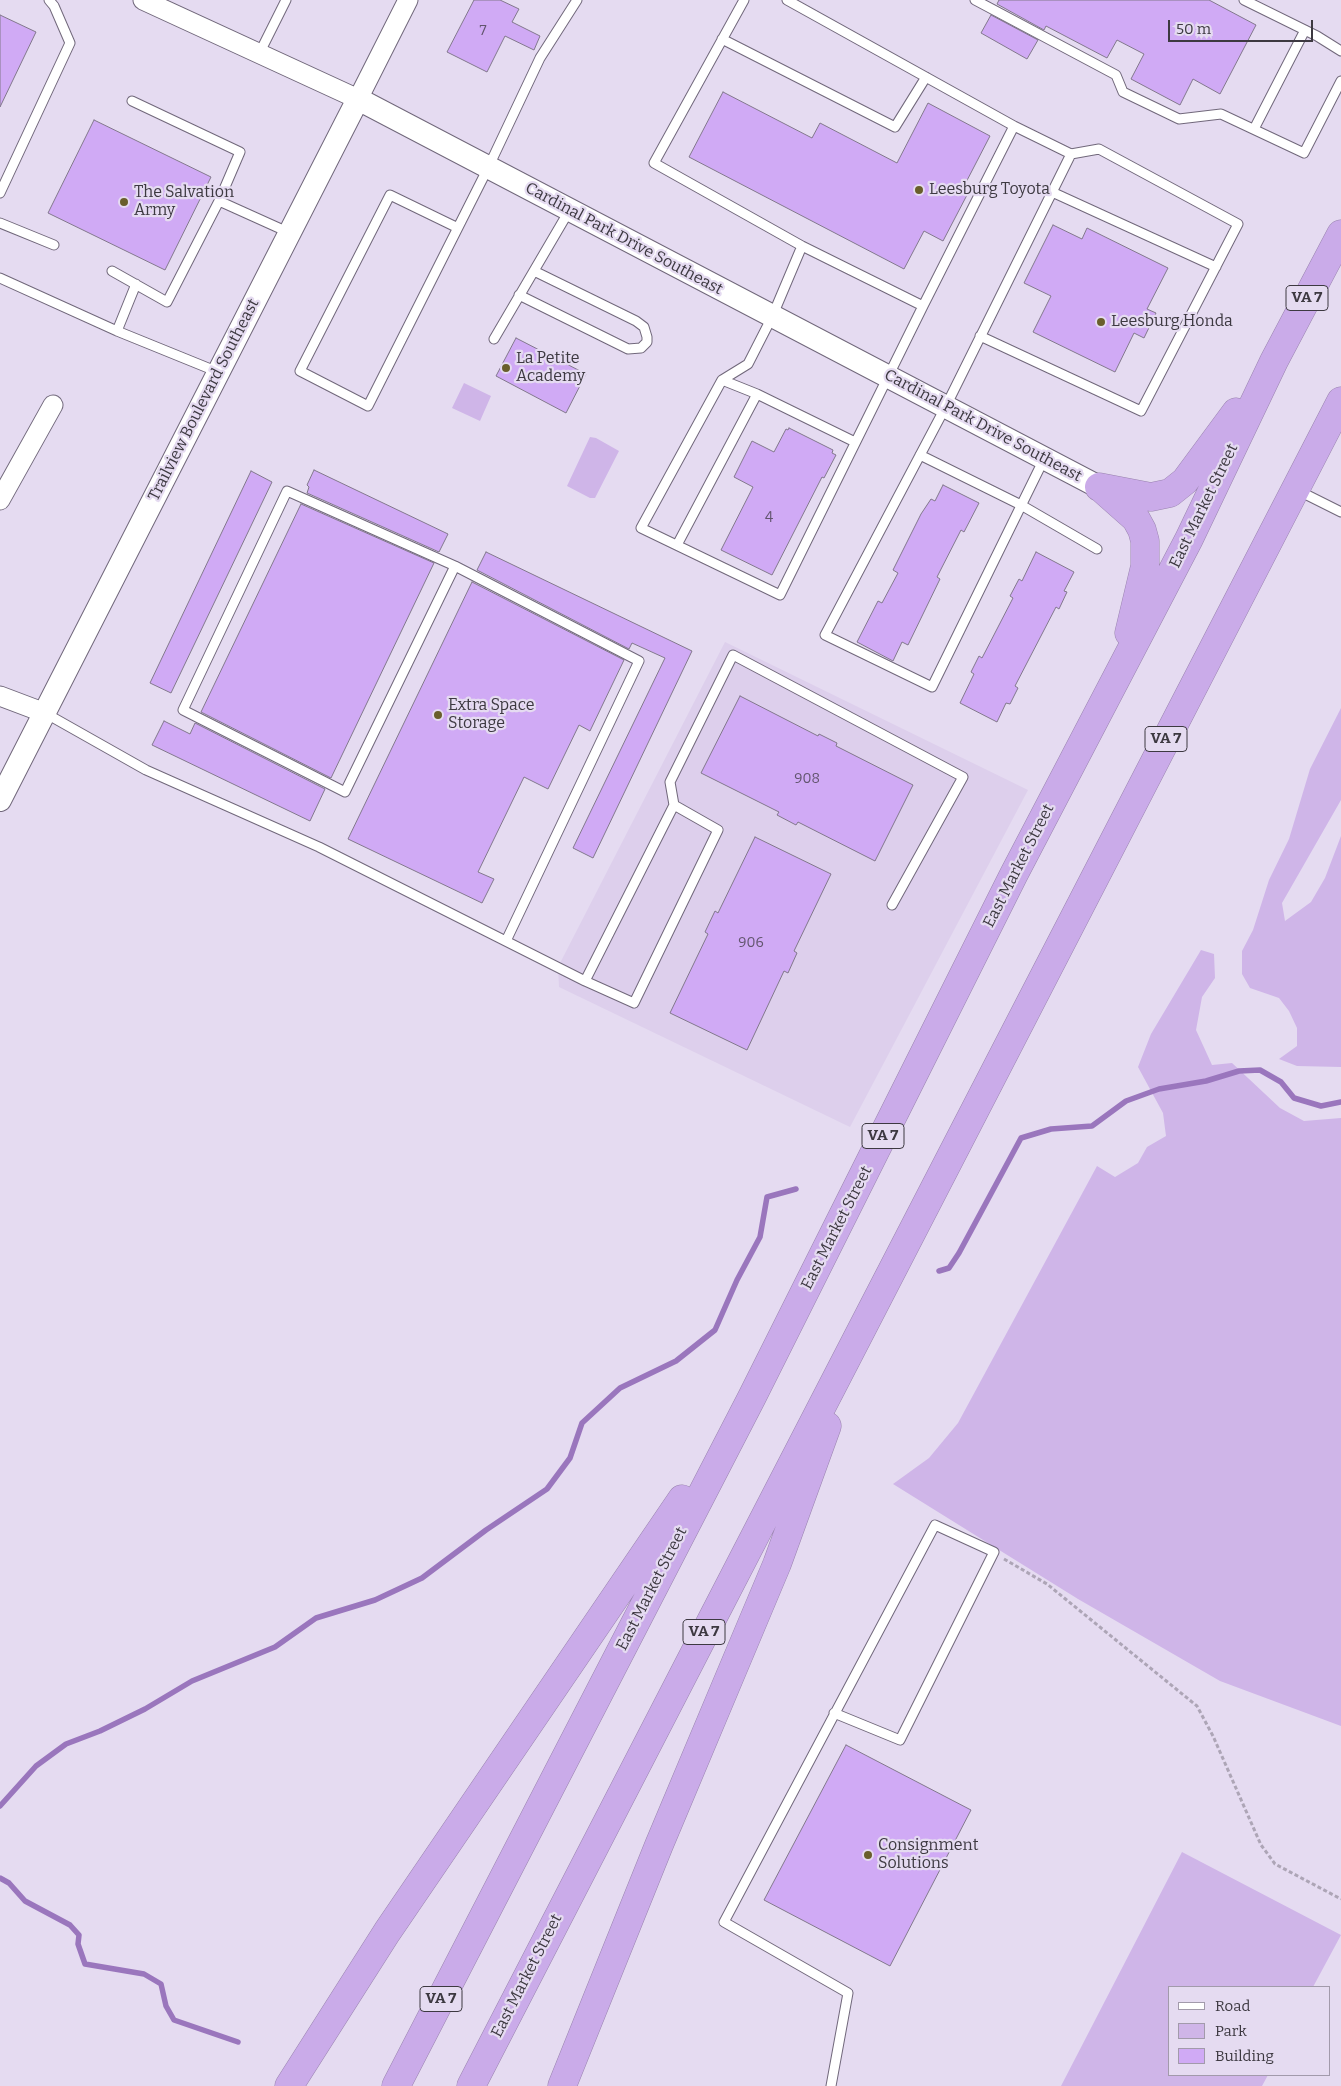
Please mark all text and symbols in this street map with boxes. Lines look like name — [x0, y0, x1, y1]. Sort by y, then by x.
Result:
scale bar — [1171, 10, 1316, 42]
text: 50 m — [1176, 20, 1211, 38]
house number: 7 — [479, 23, 487, 39]
street label: Cardinal Park Drive Southeast — [522, 179, 726, 299]
place label: Leesburg Toyota — [929, 180, 1050, 200]
place label: The Salvation Army — [134, 183, 234, 221]
marker: Leesburg Toyota — [913, 184, 925, 196]
marker: The Salvation Army — [118, 196, 130, 208]
road number: VA 7 — [1286, 286, 1328, 310]
street label: Trailview Boulevard Southeast — [144, 296, 264, 504]
place label: Leesburg Honda — [1111, 312, 1233, 332]
marker: Leesburg Honda — [1095, 316, 1107, 328]
place label: La Petite Academy — [516, 349, 585, 387]
marker: La Petite Academy — [500, 362, 512, 374]
street label: Cardinal Park Drive Southeast — [881, 366, 1085, 486]
street label: East Market Street — [1166, 441, 1242, 571]
house number: 4 — [765, 510, 773, 526]
place label: Extra Space Storage — [448, 696, 534, 734]
marker: Extra Space Storage — [432, 709, 444, 721]
road number: VA 7 — [1145, 726, 1187, 752]
house number: 908 — [794, 771, 820, 787]
street label: East Market Street — [980, 801, 1058, 931]
house number: 906 — [738, 935, 764, 951]
road number: VA 7 — [862, 1124, 904, 1148]
street label: East Market Street — [798, 1163, 876, 1293]
street label: East Market Street — [613, 1524, 691, 1654]
road number: VA 7 — [683, 1620, 725, 1644]
place label: Consignment Solutions — [878, 1836, 978, 1874]
marker: Consignment Solutions — [862, 1849, 874, 1861]
street label: East Market Street — [488, 1911, 566, 2041]
road number: VA 7 — [420, 1986, 462, 2012]
legend — [1168, 1986, 1331, 2076]
text: Road — [1215, 1997, 1250, 2015]
text: Park — [1215, 2022, 1247, 2040]
text: Building — [1215, 2047, 1274, 2065]

